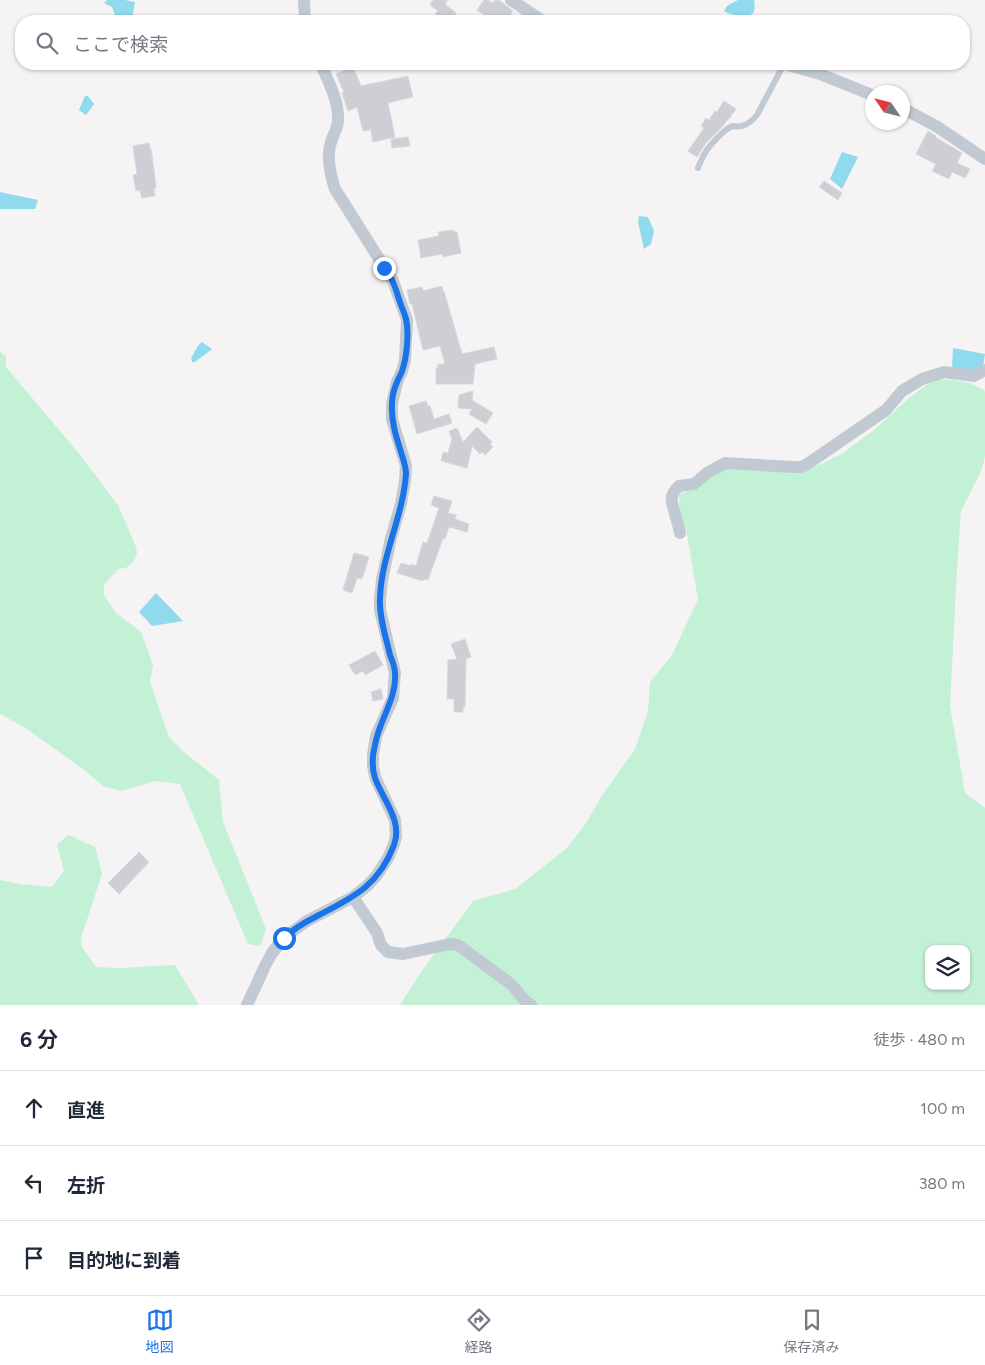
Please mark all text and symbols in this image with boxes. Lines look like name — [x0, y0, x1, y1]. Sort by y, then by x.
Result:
search box — [15, 15, 970, 70]
icon: search — [33, 29, 61, 57]
text: ここで検索 — [73, 33, 168, 56]
north arrow — [865, 85, 910, 130]
route end — [373, 257, 396, 280]
route start — [273, 927, 296, 950]
map controls — [925, 945, 970, 990]
button: layers — [925, 945, 970, 990]
text: 6 分 — [20, 1027, 58, 1052]
text: 徒歩 · 480 m — [873, 1030, 965, 1049]
icon: ahead — [20, 1094, 48, 1122]
text: 直進 — [67, 1099, 105, 1122]
text: 100 m — [920, 1099, 965, 1118]
icon: left — [20, 1169, 48, 1197]
text: 左折 — [67, 1174, 105, 1197]
text: 380 m — [919, 1174, 965, 1193]
icon: arrive — [20, 1244, 48, 1272]
text: 目的地に到着 — [67, 1249, 181, 1272]
tab: 地図 — [146, 1306, 174, 1356]
tab: 経路 — [465, 1306, 493, 1356]
tab: 保存済み — [784, 1306, 840, 1356]

